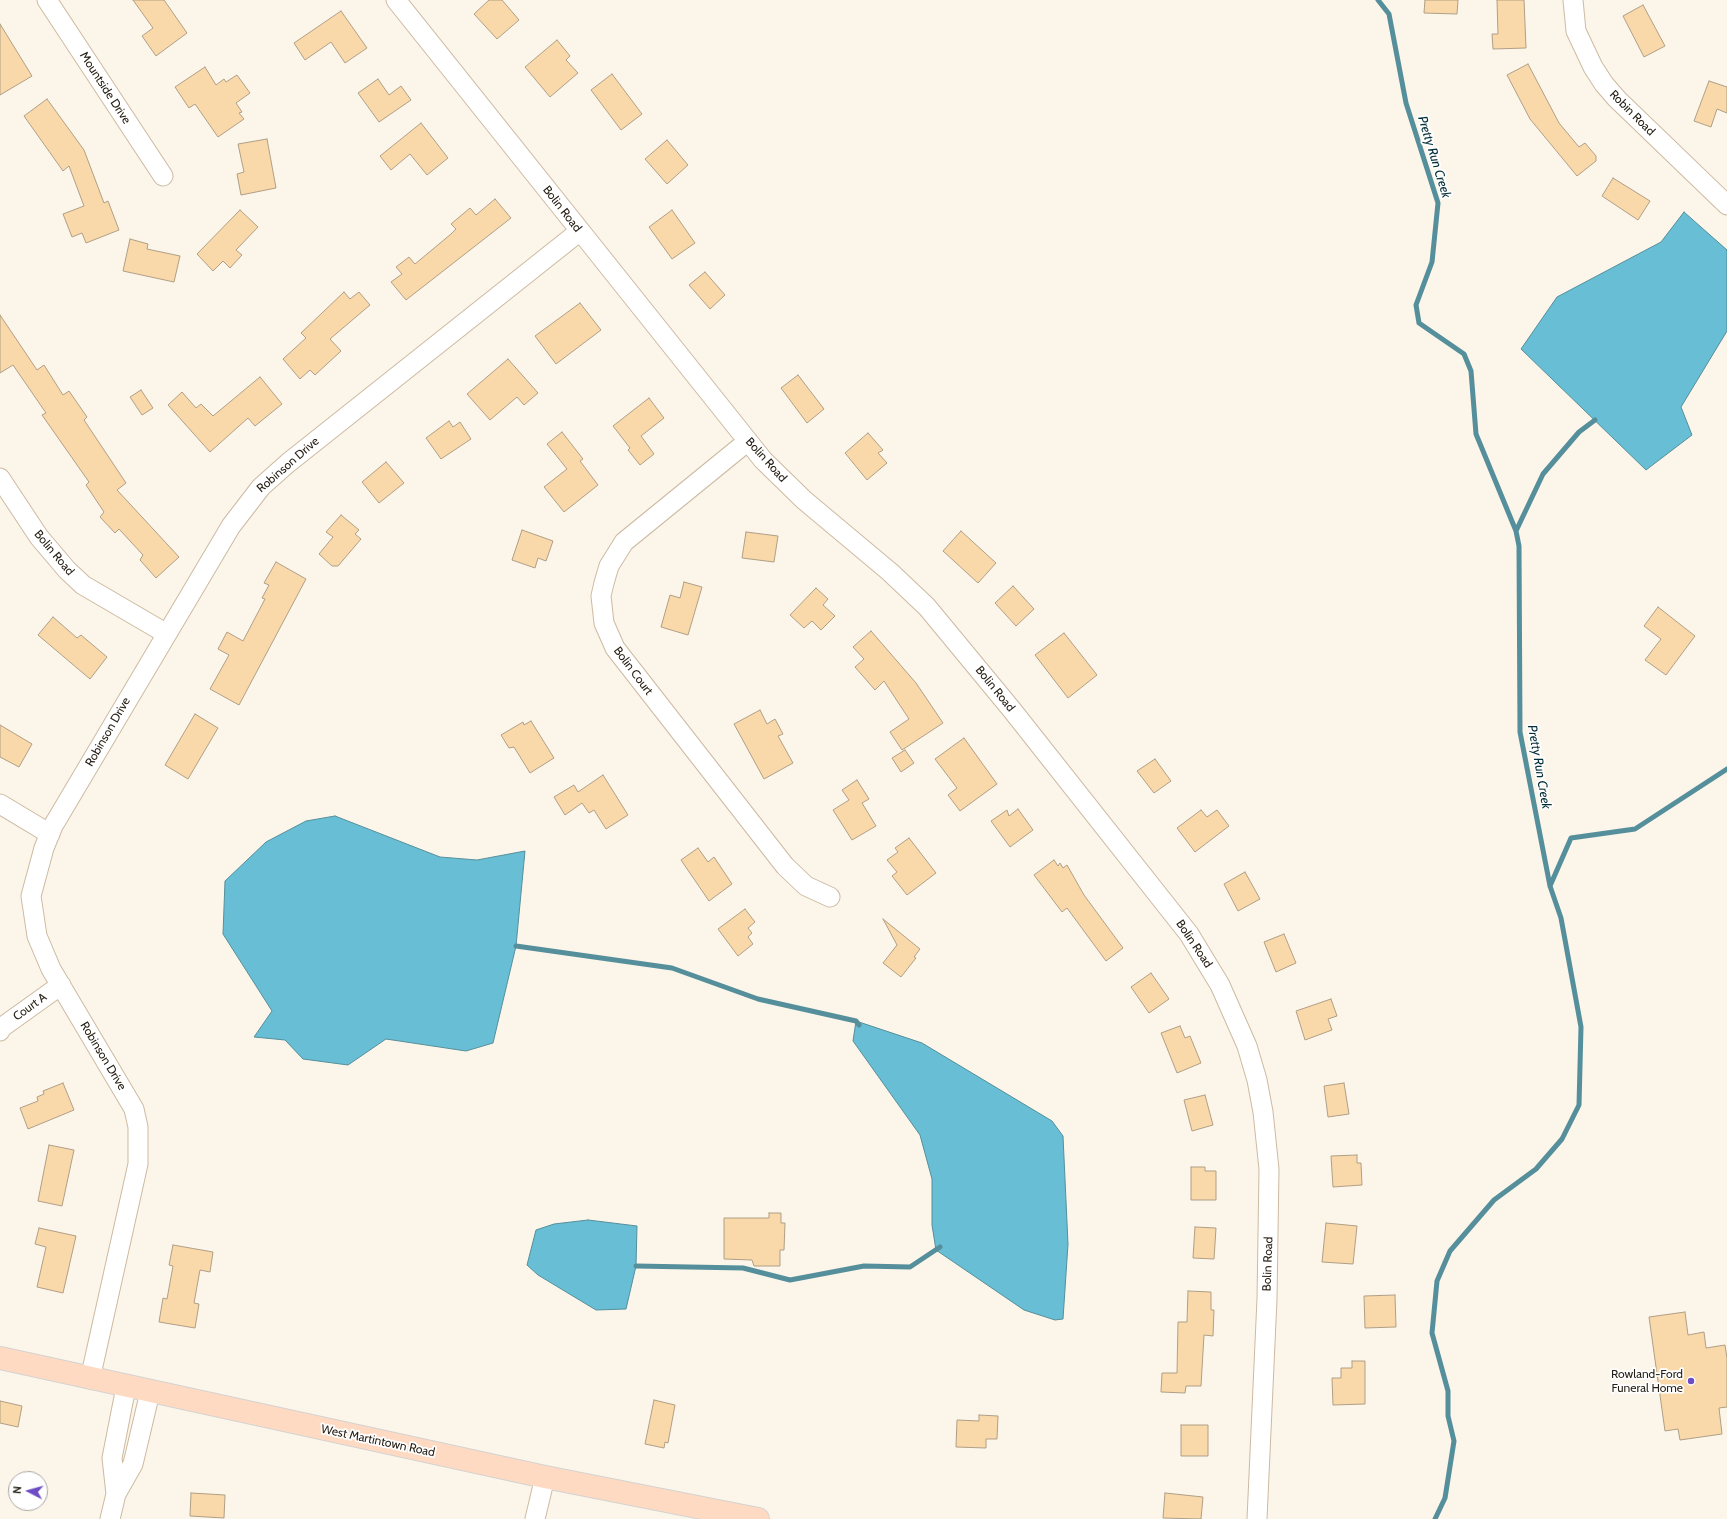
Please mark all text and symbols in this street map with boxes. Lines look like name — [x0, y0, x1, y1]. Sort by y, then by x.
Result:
street label: Mountside Drive — [76, 49, 134, 127]
street label: Robin Road — [1606, 87, 1658, 139]
water label: Pretty Run Creek — [1414, 114, 1454, 200]
street label: Bolin Road — [540, 183, 584, 235]
street label: Robinson Drive — [254, 434, 322, 496]
street label: Bolin Road — [742, 435, 790, 485]
street label: Bolin Road — [31, 527, 77, 579]
street label: Bolin Court — [610, 644, 656, 698]
street label: Bolin Road — [972, 663, 1018, 715]
street label: Robinson Drive — [82, 695, 134, 769]
water label: Pretty Run Creek — [1524, 724, 1554, 810]
street label: Bolin Road — [1173, 917, 1215, 971]
street label: Court A — [10, 990, 50, 1024]
street label: Robinson Drive — [77, 1019, 129, 1093]
street label: Bolin Road — [1260, 1236, 1276, 1292]
place label: Rowland-Ford Funeral Home — [1611, 1367, 1683, 1395]
marker: Rowland-Ford Funeral Home — [1686, 1376, 1696, 1386]
street label: West Martintown Road — [320, 1422, 436, 1460]
north arrow — [8, 1471, 48, 1511]
text: N — [10, 1485, 24, 1494]

